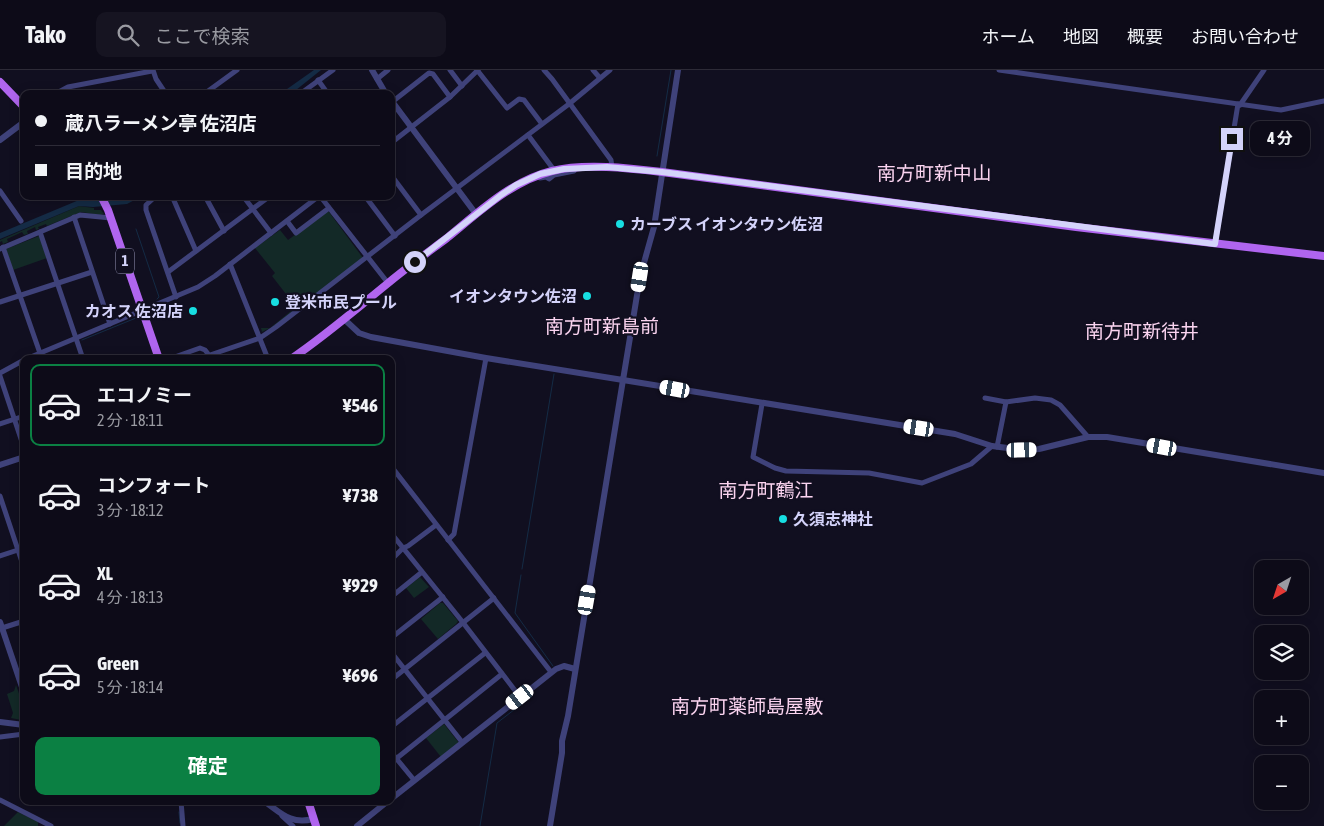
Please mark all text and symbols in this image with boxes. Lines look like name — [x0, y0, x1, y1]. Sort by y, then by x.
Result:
search box — [96, 12, 446, 57]
text: Tako — [25, 21, 66, 48]
icon: search — [114, 21, 142, 49]
text: ここで検索 — [154, 25, 249, 47]
text: ホーム — [982, 26, 1035, 47]
text: 地図 — [1063, 26, 1099, 47]
text: 概要 — [1127, 26, 1163, 47]
text: お問い合わせ — [1191, 26, 1299, 47]
text: 蔵八ラーメン亭 佐沼店 — [65, 112, 257, 134]
callout: 4 分 — [1250, 122, 1310, 156]
route end — [1221, 128, 1243, 150]
text: 4 分 — [1267, 129, 1293, 147]
text: 目的地 — [65, 160, 122, 182]
district label: 南方町新中山 — [877, 162, 991, 184]
place label: カーブス イオンタウン佐沼 — [630, 215, 823, 233]
marker: カーブス イオンタウン佐沼 — [614, 218, 626, 230]
road number: 1 — [116, 248, 134, 274]
route start — [404, 251, 426, 273]
car — [630, 261, 649, 293]
place label: イオンタウン佐沼 — [449, 287, 577, 305]
marker: イオンタウン佐沼 — [581, 290, 593, 302]
place label: 登米市民プール — [285, 293, 397, 311]
marker: 登米市民プール — [269, 296, 281, 308]
place label: カオス 佐沼店 — [85, 302, 183, 320]
marker: カオス 佐沼店 — [187, 305, 199, 317]
district label: 南方町新島前 — [545, 315, 659, 337]
district label: 南方町新待井 — [1085, 320, 1199, 342]
car — [658, 379, 691, 399]
icon: car — [37, 383, 82, 428]
text: エコノミー — [97, 384, 192, 406]
text: ¥546 — [343, 394, 378, 416]
text: 2 分 · 18:11 — [97, 411, 163, 429]
car — [903, 418, 934, 438]
car — [1145, 437, 1178, 457]
car — [1006, 442, 1037, 458]
icon: car — [37, 473, 82, 518]
text: コンフォート — [97, 474, 210, 496]
district label: 南方町鶴江 — [718, 479, 814, 501]
text: ¥738 — [343, 484, 378, 506]
text: 3 分 · 18:12 — [97, 501, 163, 519]
place label: 久須志神社 — [793, 510, 873, 528]
marker: 久須志神社 — [777, 513, 789, 525]
north arrow — [1254, 560, 1309, 615]
map controls — [1254, 560, 1309, 810]
text: XL — [97, 562, 113, 584]
icon: car — [37, 563, 82, 608]
text: ¥929 — [343, 574, 378, 596]
car — [577, 584, 596, 616]
text: 4 分 · 18:13 — [97, 588, 163, 606]
button: layers — [1254, 625, 1309, 680]
text: Green — [97, 652, 139, 674]
icon: car — [37, 653, 82, 698]
text: ¥696 — [343, 664, 378, 686]
text: 5 分 · 18:14 — [97, 678, 163, 696]
car — [503, 682, 536, 712]
button: + — [1254, 690, 1309, 745]
district label: 南方町薬師島屋敷 — [671, 695, 823, 717]
button: 確定 — [35, 737, 380, 795]
button: − — [1254, 755, 1309, 810]

